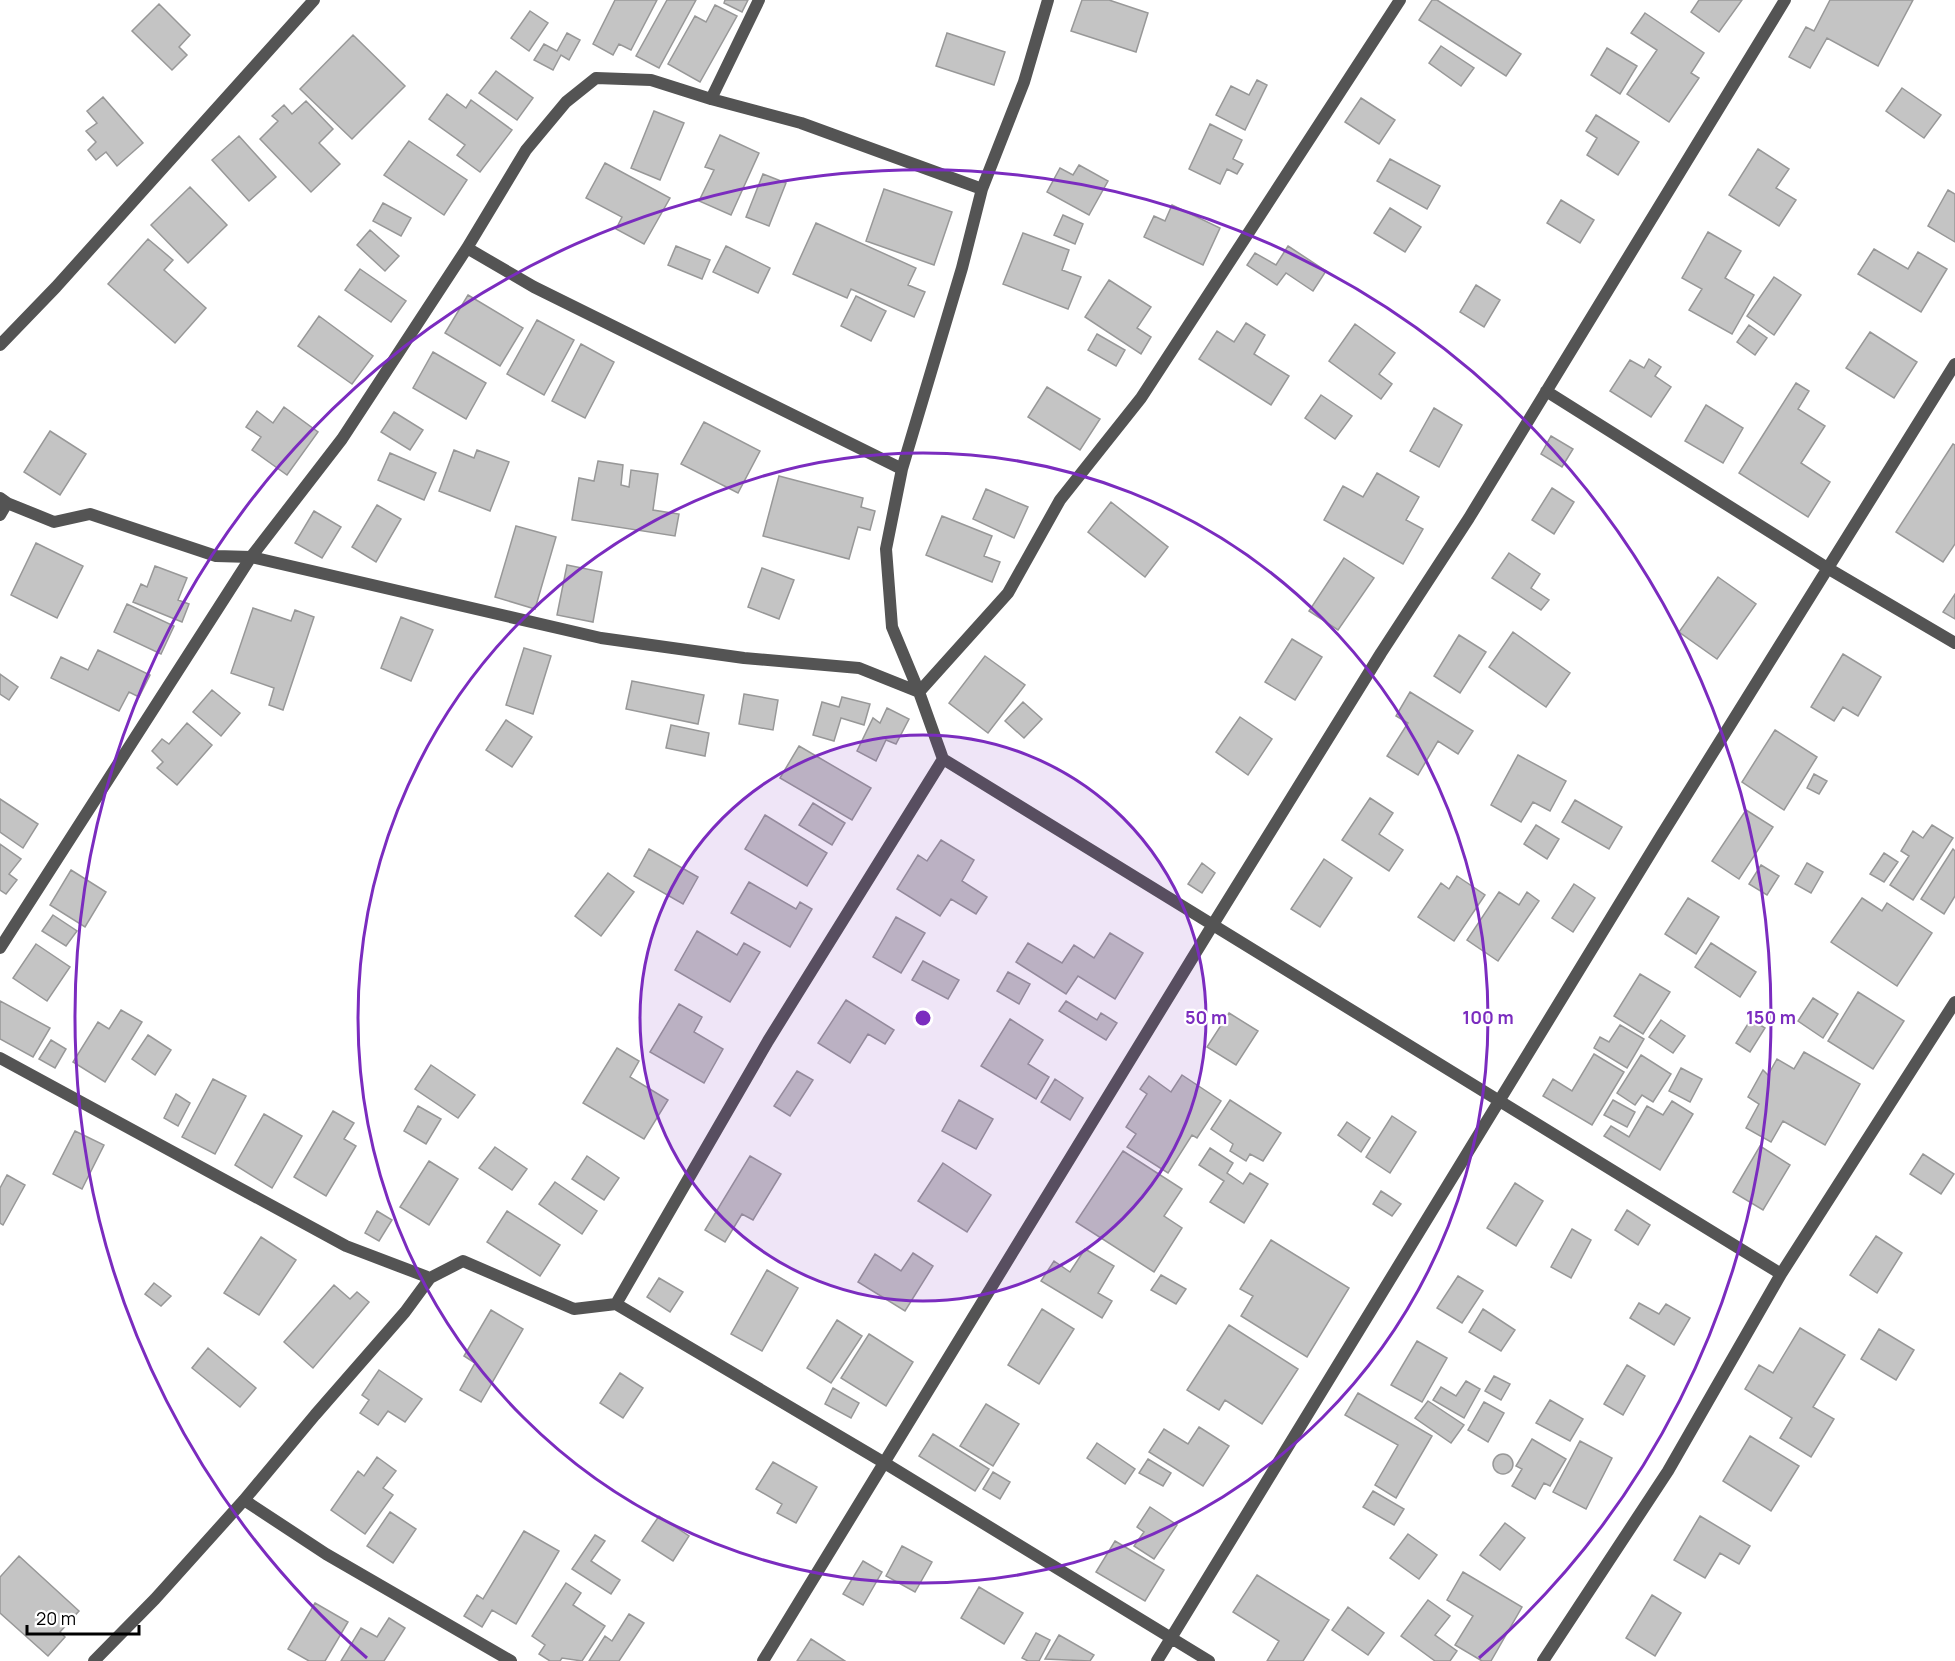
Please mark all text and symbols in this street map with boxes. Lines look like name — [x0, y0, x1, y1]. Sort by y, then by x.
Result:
text: 50 m — [1185, 1005, 1227, 1029]
text: 100 m — [1462, 1005, 1514, 1029]
text: 150 m — [1746, 1005, 1796, 1029]
centre of rings — [913, 1008, 933, 1028]
scale bar — [27, 1598, 140, 1636]
text: 20 m — [36, 1606, 76, 1630]

